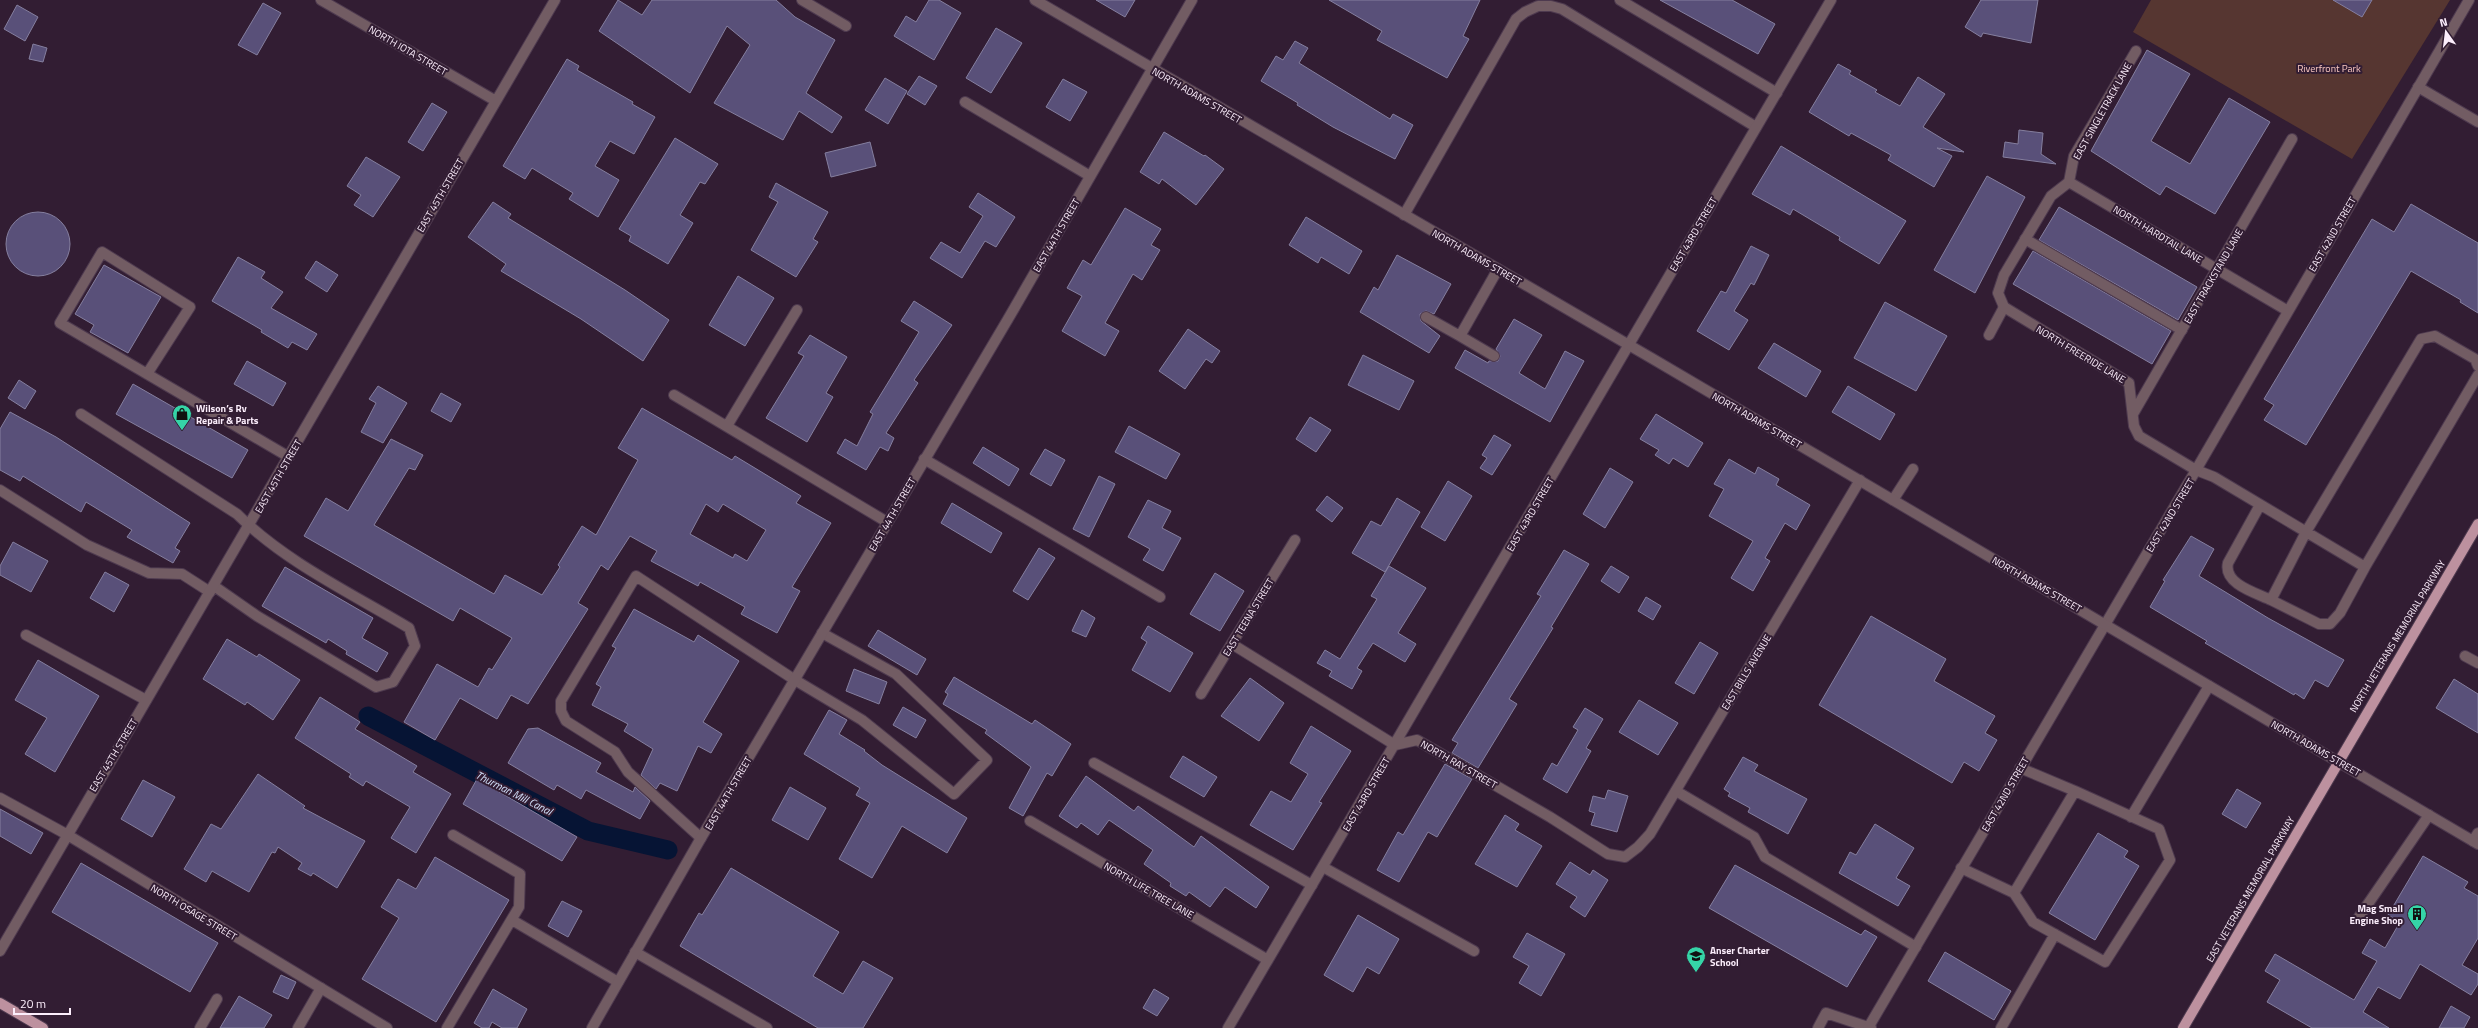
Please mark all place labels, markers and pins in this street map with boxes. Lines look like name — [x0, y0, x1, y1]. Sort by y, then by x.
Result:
place label: Wilson’s Rv Repair & Parts — [196, 401, 259, 428]
shop icon: Wilson’s Rv Repair & Parts — [171, 403, 193, 431]
place label: Mag Small Engine Shop — [2349, 901, 2404, 928]
building icon: Mag Small Engine Shop — [2406, 903, 2428, 931]
place label: Anser Charter School — [1710, 943, 1770, 970]
school or university icon: Anser Charter School — [1685, 945, 1707, 973]

